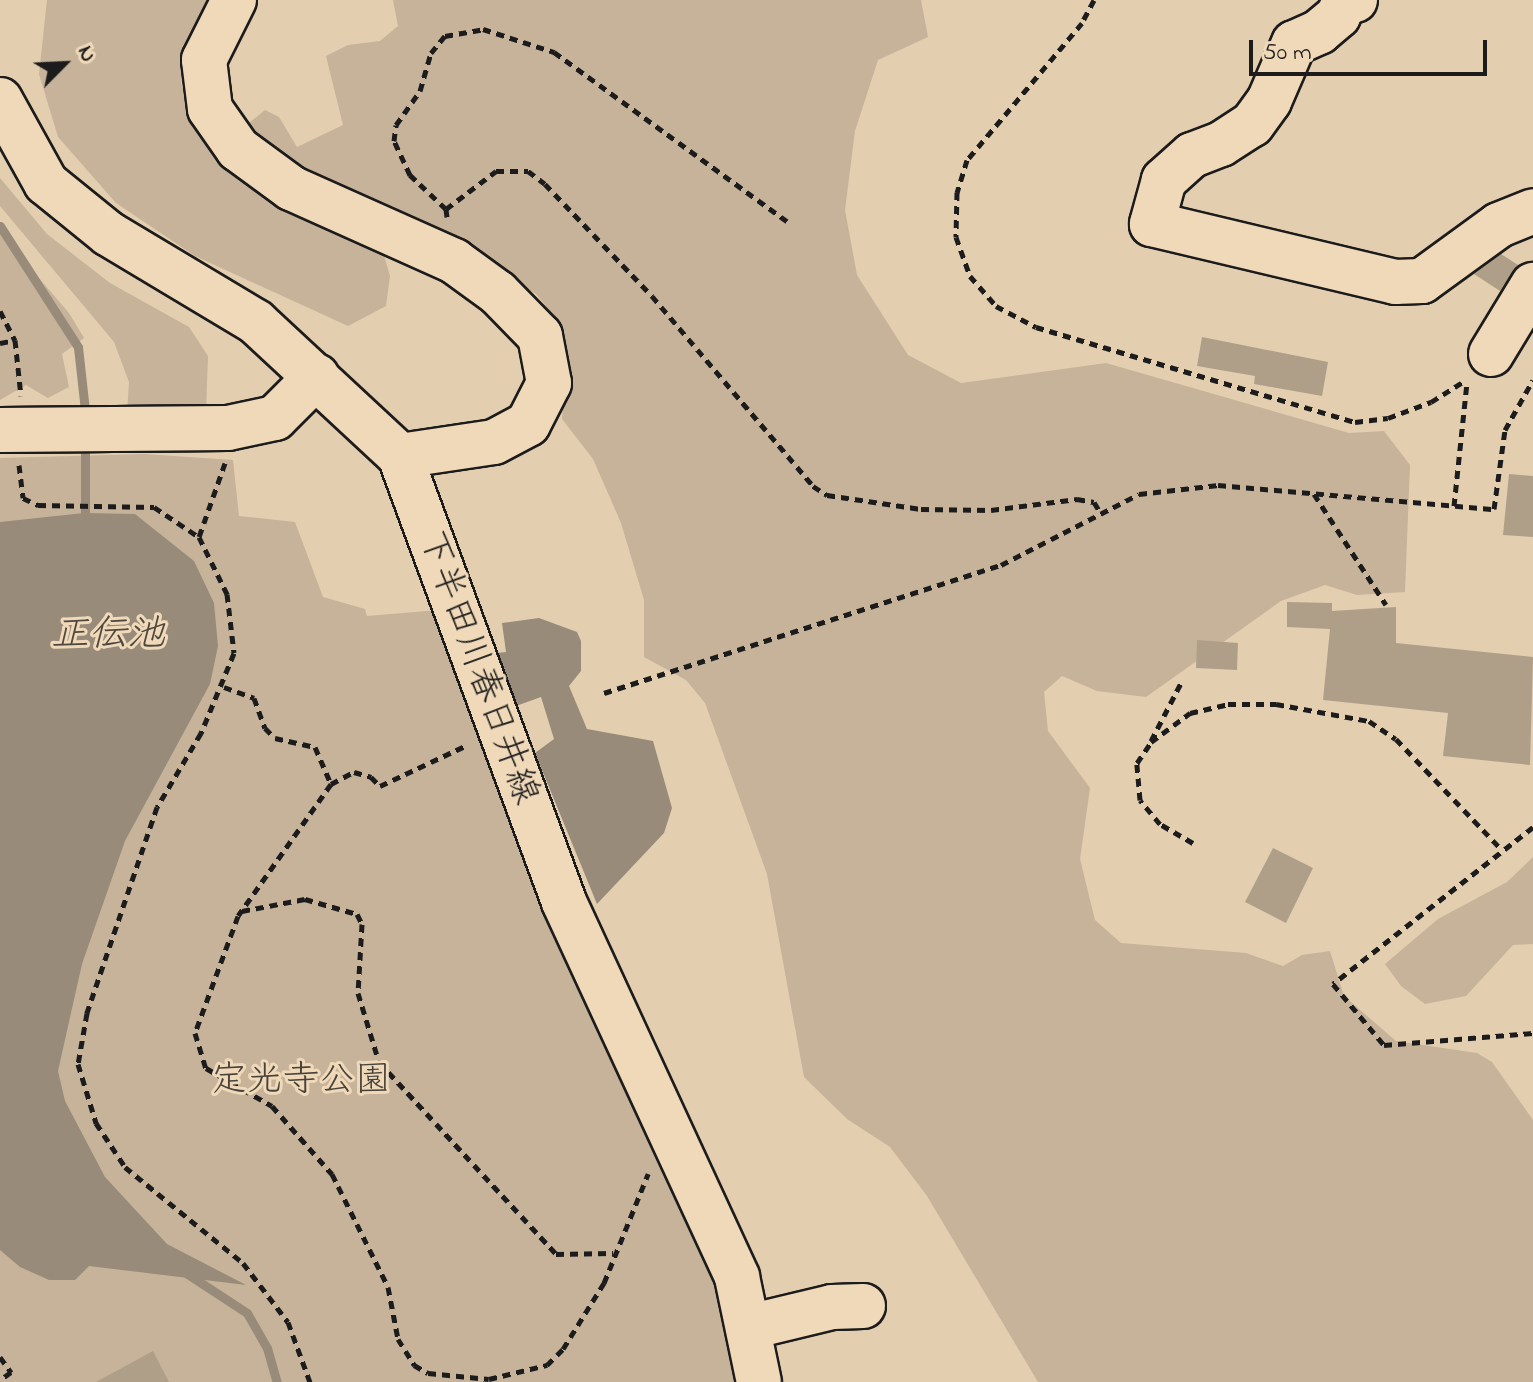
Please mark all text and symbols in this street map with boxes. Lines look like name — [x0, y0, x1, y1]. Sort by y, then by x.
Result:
north arrow — [24, 24, 104, 104]
scale bar — [1253, 24, 1491, 74]
text: 50 m — [1263, 36, 1312, 71]
text: N — [68, 41, 104, 68]
street label: 下半田川春日井線 — [407, 525, 547, 811]
water label: 正伝池 — [51, 614, 165, 660]
park label: 定光寺公園 — [211, 1060, 391, 1104]

